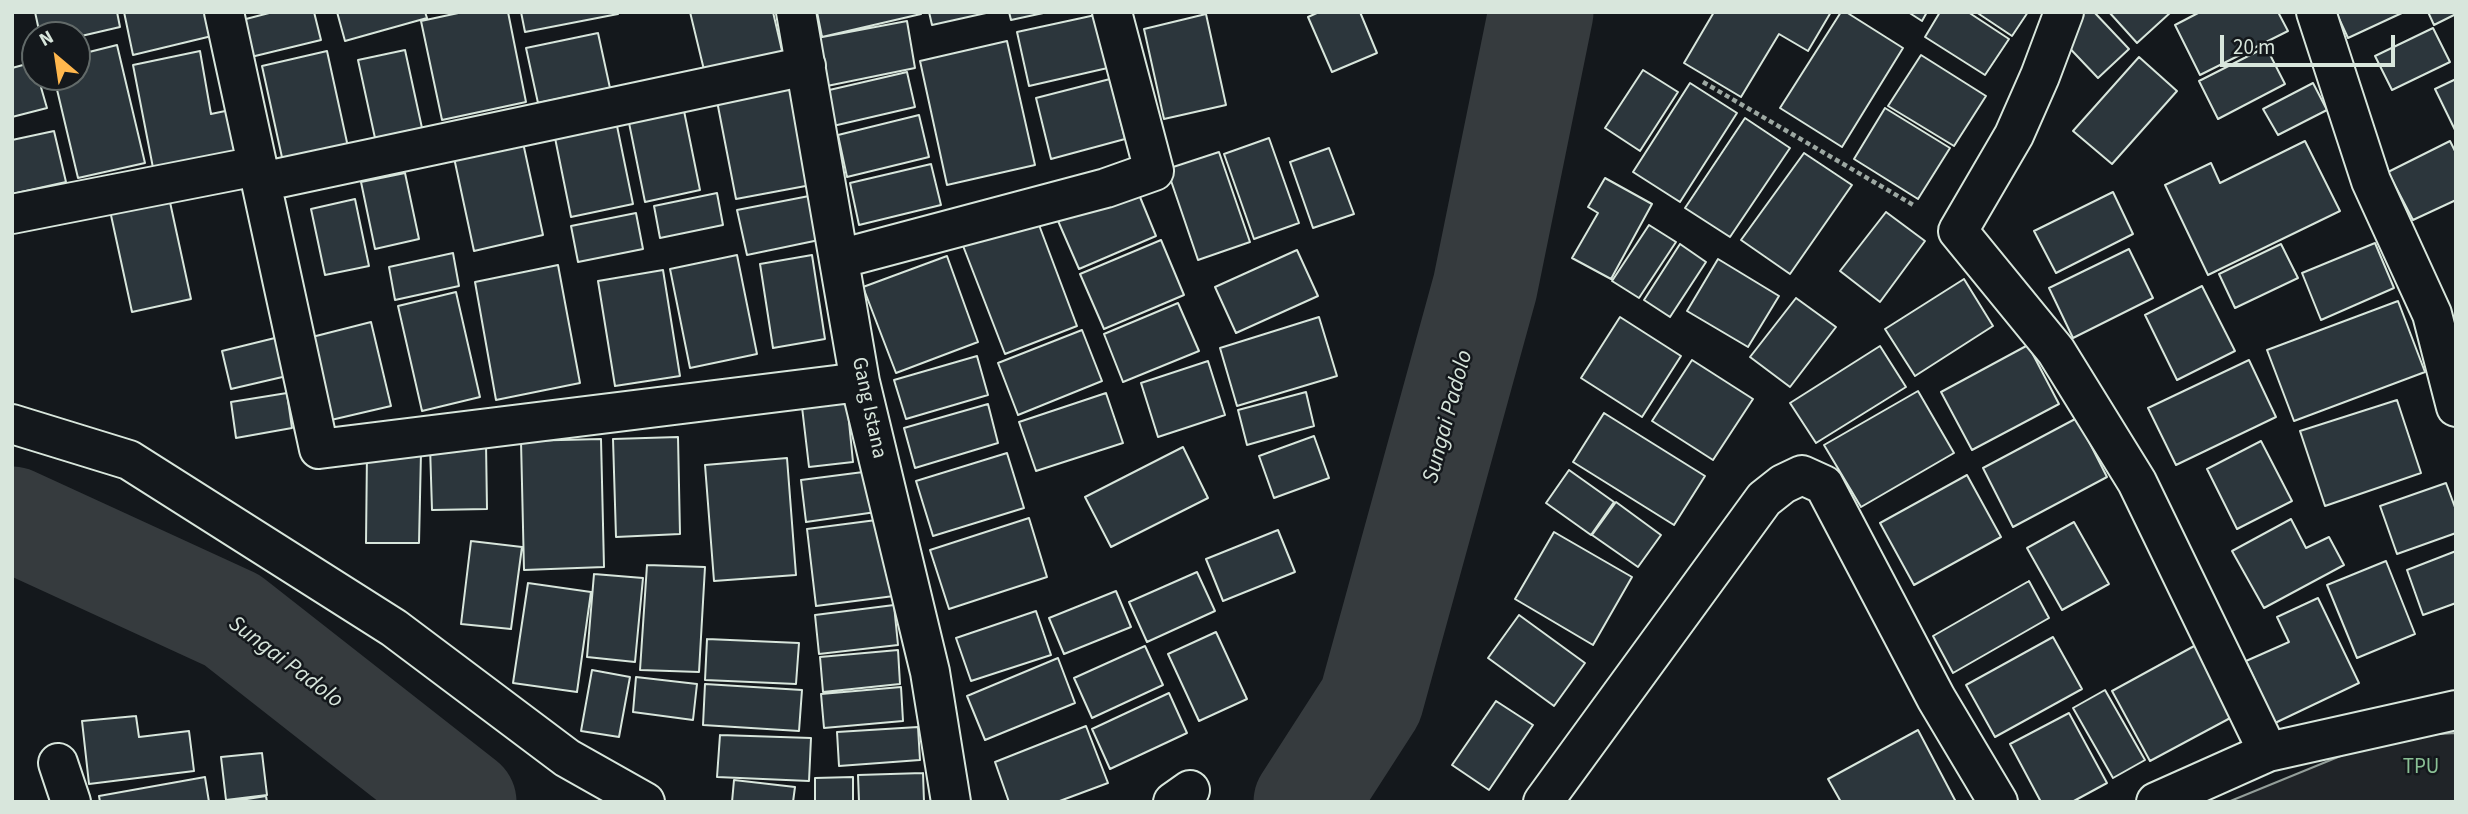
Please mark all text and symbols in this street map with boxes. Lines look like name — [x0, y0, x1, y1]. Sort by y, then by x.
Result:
north arrow — [21, 21, 91, 91]
scale bar — [2223, 21, 2398, 65]
text: N — [34, 24, 59, 54]
text: 20 m — [2233, 32, 2275, 62]
water label: Sungai Padolo — [1418, 347, 1480, 487]
street label: Gang Istana — [845, 355, 891, 461]
water label: Sungai Padolo — [222, 611, 348, 715]
park label: TPU — [2403, 755, 2439, 781]

